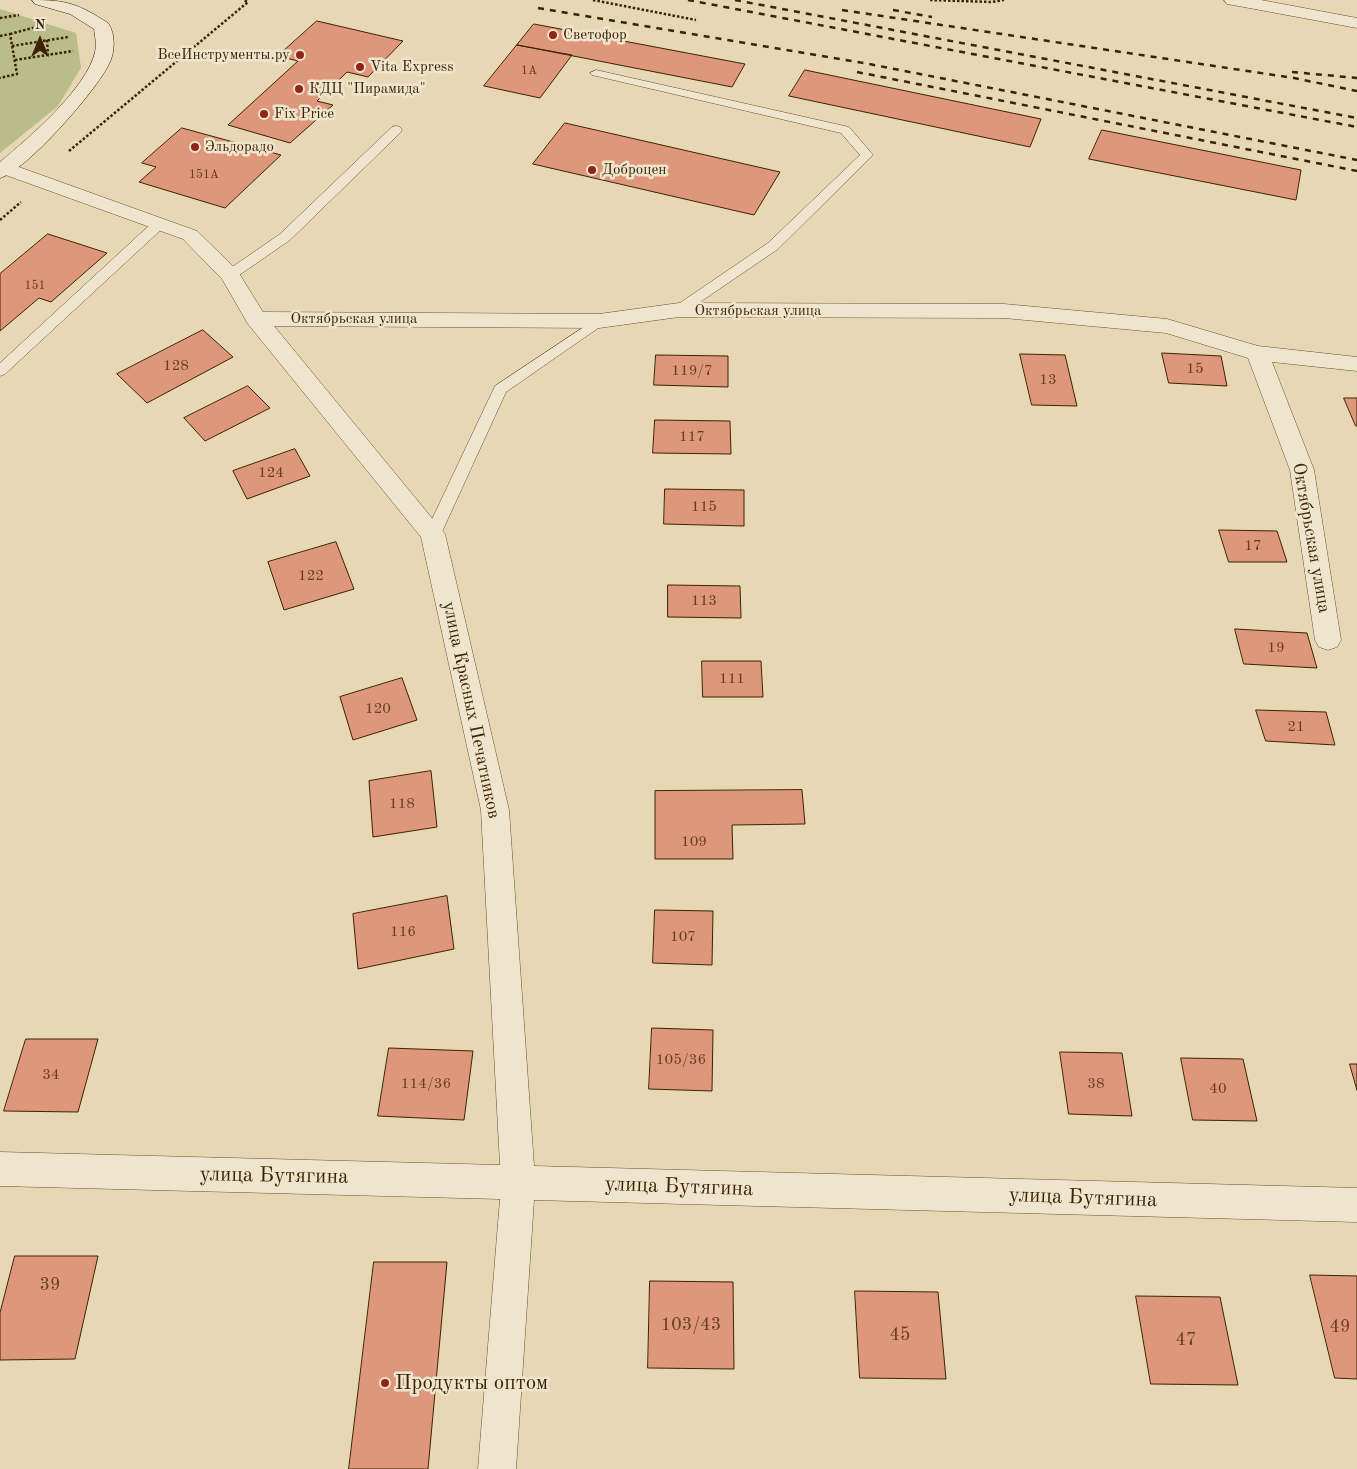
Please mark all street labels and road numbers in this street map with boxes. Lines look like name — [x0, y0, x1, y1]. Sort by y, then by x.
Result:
street label: Октябрьская улица — [695, 302, 821, 320]
street label: Октябрьская улица — [291, 310, 417, 328]
street label: Октябрьская улица — [1287, 461, 1335, 615]
street label: улица Красных Печатников — [437, 599, 505, 821]
street label: улица Бутягина — [199, 1162, 349, 1190]
street label: улица Бутягина — [604, 1172, 754, 1202]
street label: улица Бутягина — [1008, 1183, 1158, 1213]

